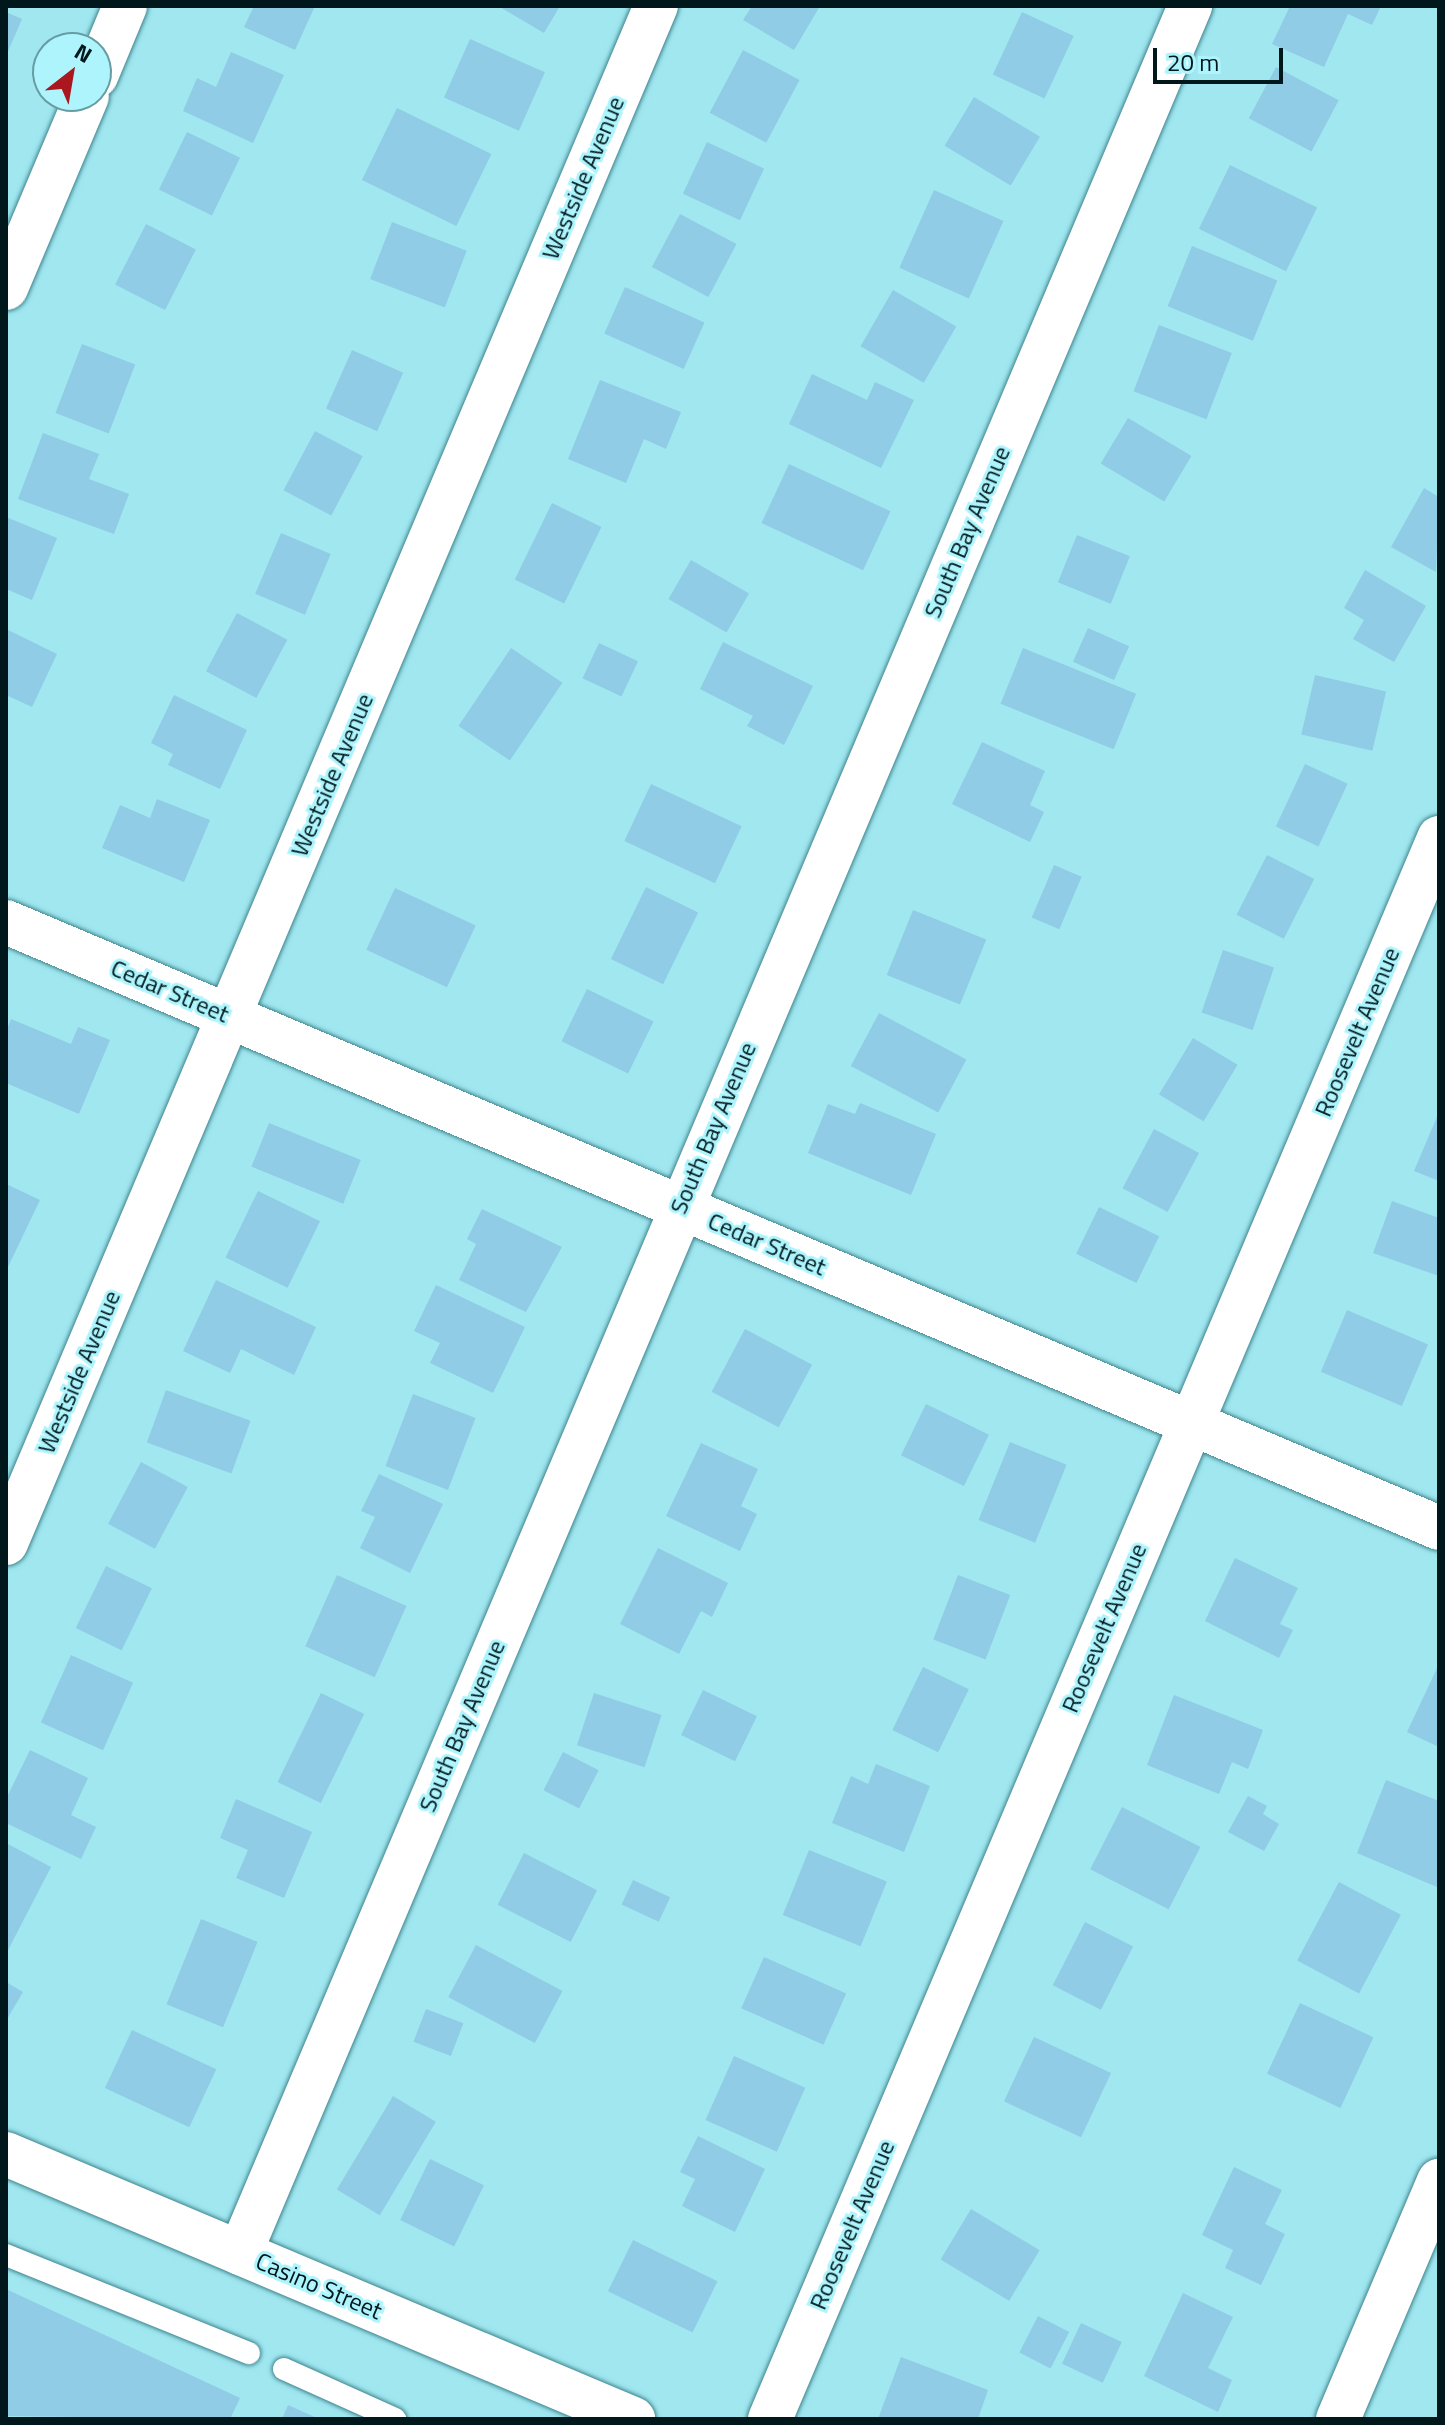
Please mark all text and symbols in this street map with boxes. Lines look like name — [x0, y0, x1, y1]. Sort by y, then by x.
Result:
north arrow — [32, 32, 112, 112]
scale bar — [1157, 32, 1287, 82]
text: N — [68, 35, 99, 72]
text: 20 m — [1167, 44, 1219, 80]
street label: Westside Avenue — [536, 92, 630, 264]
street label: South Bay Avenue — [918, 442, 1016, 622]
street label: Westside Avenue — [285, 689, 379, 861]
street label: Roosevelt Avenue — [1308, 943, 1406, 1121]
street label: Cedar Street — [107, 953, 233, 1029]
street label: South Bay Avenue — [664, 1038, 762, 1218]
street label: Cedar Street — [704, 1206, 830, 1282]
street label: Westside Avenue — [32, 1286, 126, 1458]
street label: Roosevelt Avenue — [1055, 1539, 1153, 1717]
street label: South Bay Avenue — [413, 1636, 511, 1816]
street label: Roosevelt Avenue — [803, 2136, 901, 2314]
street label: Casino Street — [252, 2247, 386, 2325]

